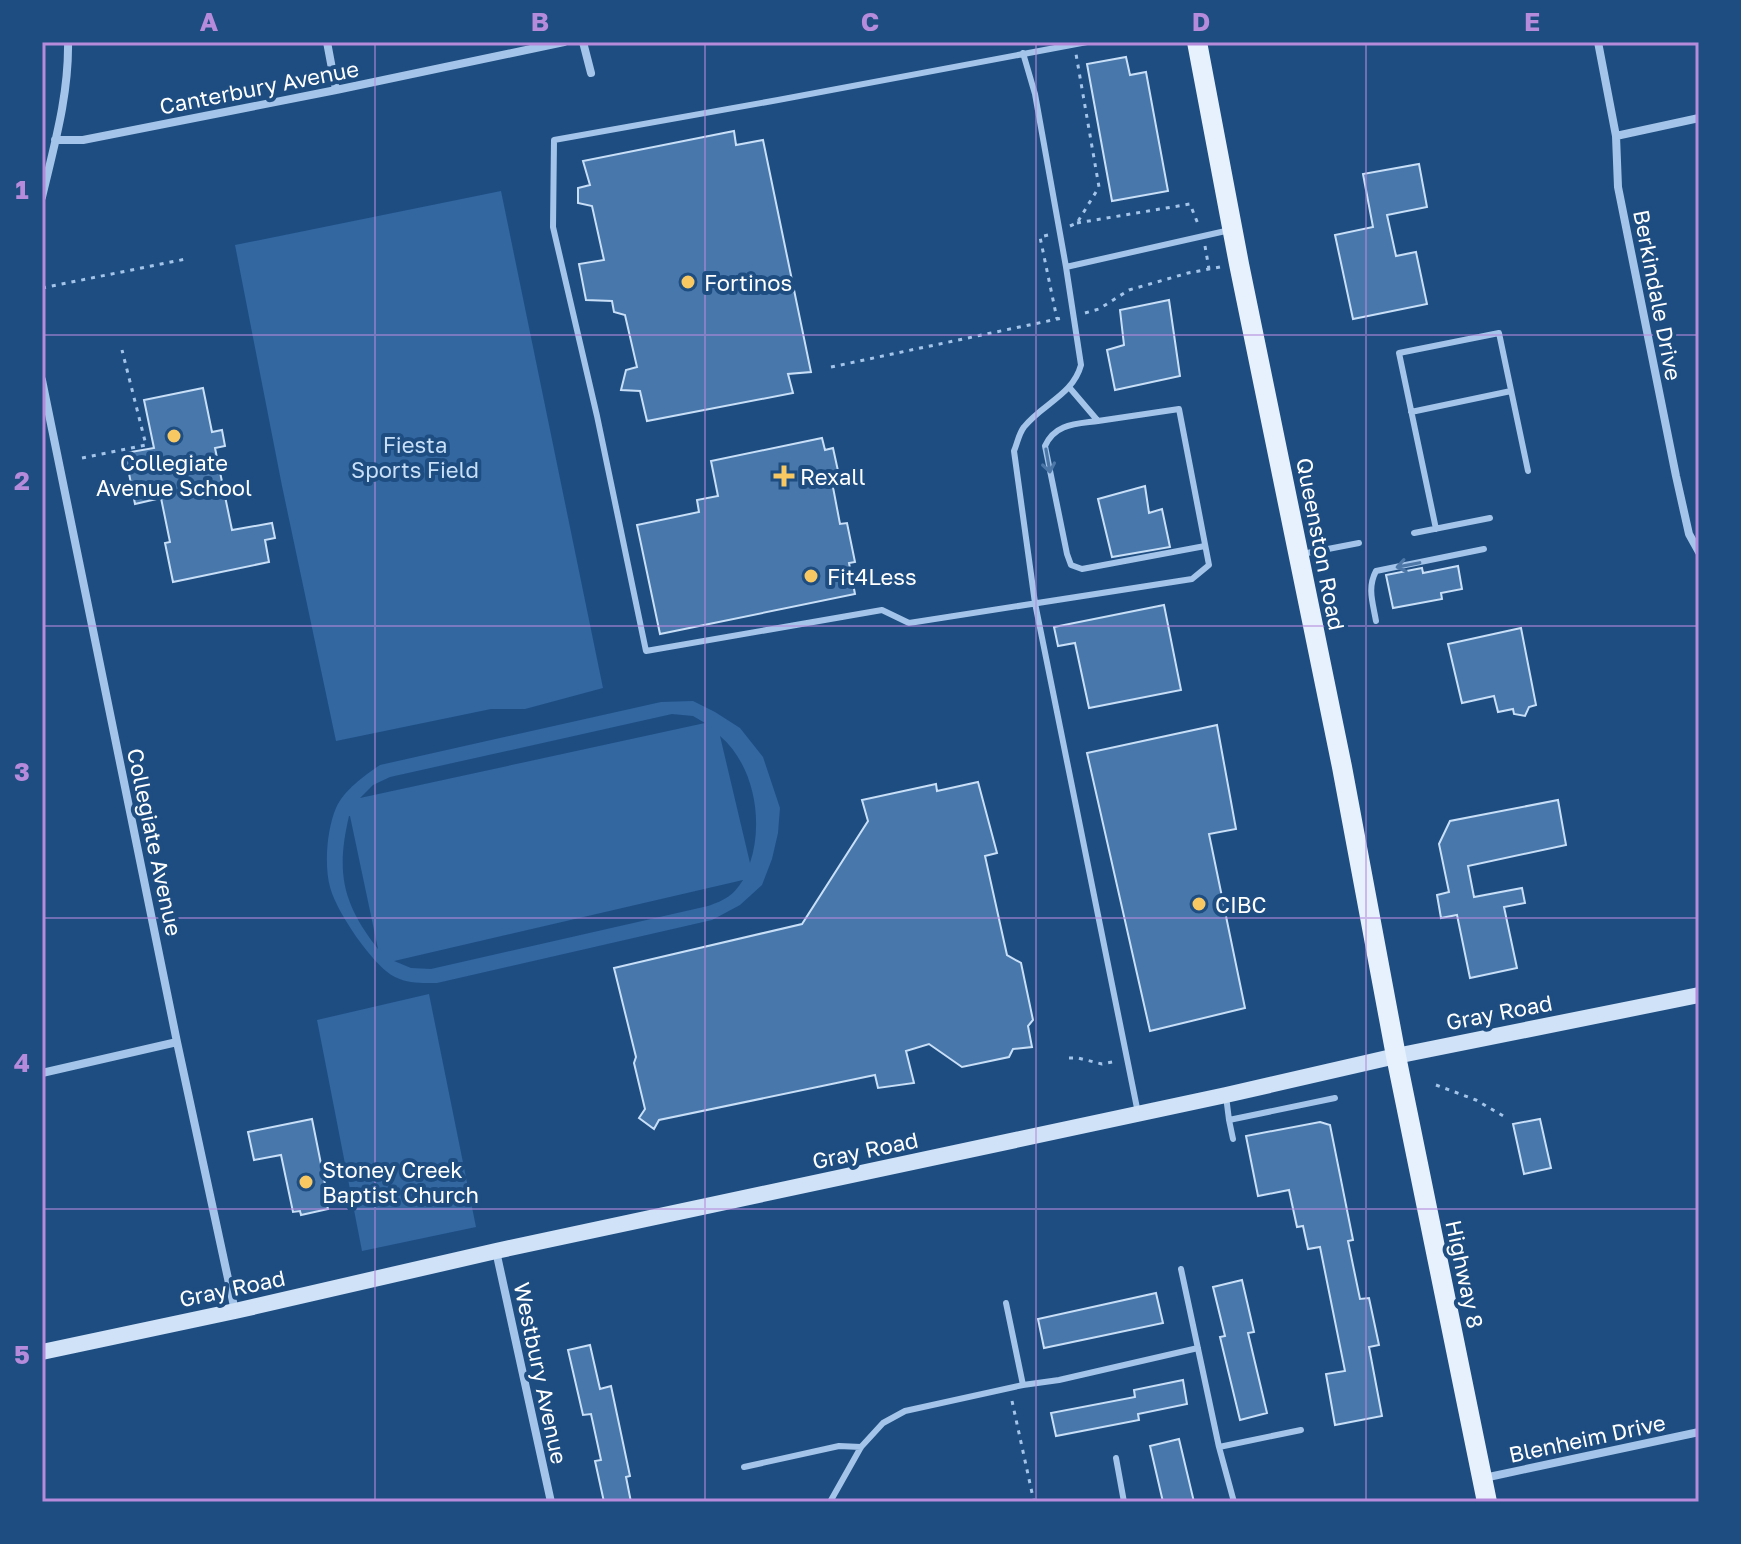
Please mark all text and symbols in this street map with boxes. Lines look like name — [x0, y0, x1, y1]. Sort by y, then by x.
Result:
text: A — [200, 6, 219, 37]
text: B — [531, 6, 549, 37]
text: C — [861, 6, 879, 37]
text: D — [1192, 6, 1210, 37]
text: E — [1524, 6, 1540, 37]
street label: Canterbury Avenue — [157, 54, 361, 120]
text: 1 — [15, 174, 29, 205]
street label: Berkindale Drive — [1628, 207, 1688, 383]
place label: Fortinos — [704, 269, 792, 296]
marker: Fortinos — [679, 273, 697, 291]
marker: Collegiate Avenue School — [165, 427, 183, 445]
park label: Fiesta Sports Field — [351, 431, 479, 483]
one-way arrow — [1041, 448, 1056, 473]
place label: Collegiate Avenue School — [96, 449, 252, 501]
street label: Queenston Road — [1291, 455, 1351, 633]
place label: Rexall — [800, 463, 865, 490]
text: 2 — [14, 465, 30, 496]
marker: Rexall — [775, 467, 793, 485]
one-way arrow — [1395, 558, 1421, 573]
place label: Fit4Less — [827, 563, 917, 590]
marker: Fit4Less — [802, 567, 820, 585]
street label: Collegiate Avenue — [122, 746, 188, 938]
text: 3 — [14, 756, 30, 787]
place label: CIBC — [1215, 891, 1266, 918]
marker: CIBC — [1190, 895, 1208, 913]
street label: Gray Road — [1444, 988, 1554, 1036]
text: 4 — [14, 1047, 30, 1078]
street label: Gray Road — [810, 1126, 920, 1174]
place label: Stoney Creek Baptist Church — [322, 1156, 479, 1208]
marker: Stoney Creek Baptist Church — [297, 1173, 315, 1191]
street label: Highway 8 — [1440, 1217, 1490, 1331]
street label: Gray Road — [177, 1264, 287, 1312]
street label: Westbury Avenue — [509, 1280, 573, 1466]
text: 5 — [14, 1339, 30, 1370]
street label: Blenheim Drive — [1506, 1408, 1668, 1468]

